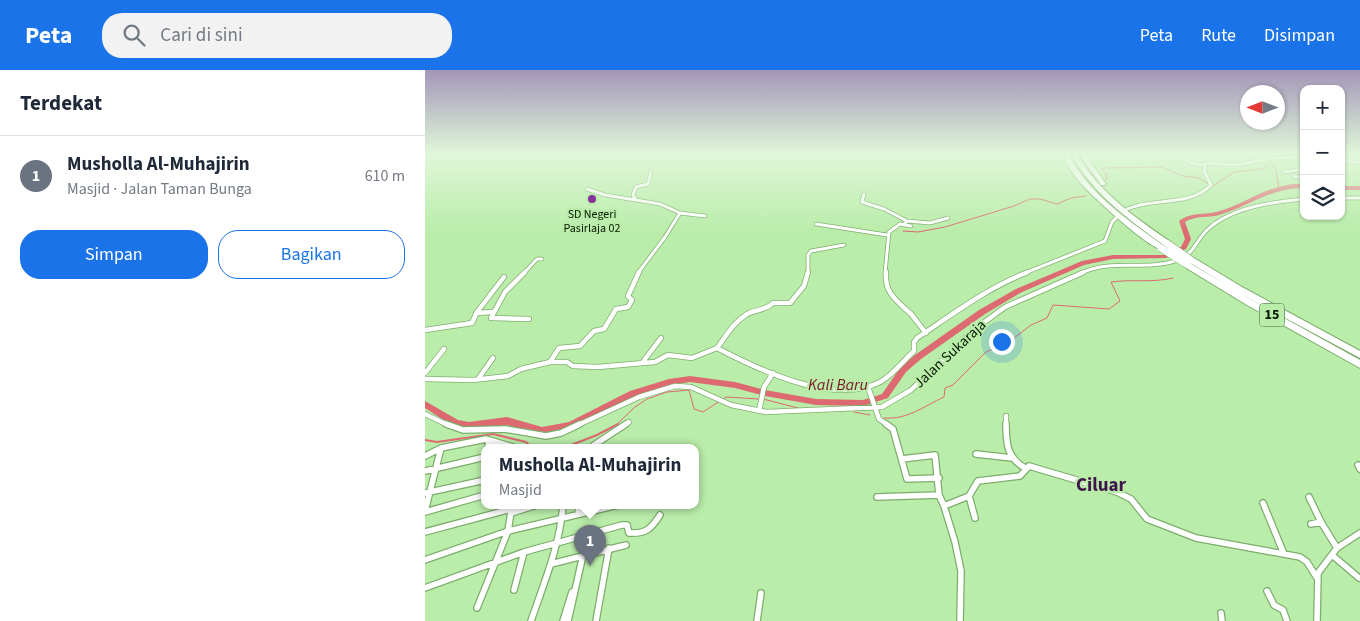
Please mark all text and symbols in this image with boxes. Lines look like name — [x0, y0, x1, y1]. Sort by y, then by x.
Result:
search box — [102, 13, 452, 58]
text: Peta — [25, 18, 72, 53]
icon: search — [120, 21, 148, 49]
text: Cari di sini — [160, 22, 243, 49]
text: Peta — [1140, 23, 1173, 48]
text: Rute — [1201, 23, 1236, 48]
text: Disimpan — [1264, 23, 1335, 48]
north arrow — [1240, 85, 1285, 130]
map controls — [1300, 85, 1345, 220]
button: + — [1300, 85, 1345, 130]
text: Terdekat — [20, 88, 102, 118]
button: − — [1300, 130, 1345, 175]
text: Musholla Al-Muhajirin — [67, 151, 250, 178]
text: 1 — [32, 165, 40, 187]
text: 610 m — [365, 165, 405, 187]
button: layers — [1300, 175, 1345, 220]
text: Masjid · Jalan Taman Bunga — [67, 178, 252, 200]
marker: SD Negeri Pasirlaja 02 — [586, 193, 598, 205]
place label: SD Negeri Pasirlaja 02 — [564, 206, 620, 237]
button: Simpan — [20, 230, 208, 279]
button: Bagikan — [218, 230, 405, 279]
road number: 15 — [1259, 304, 1285, 326]
street label: Jalan Sukaraja — [909, 315, 991, 393]
your location — [989, 329, 1015, 355]
water label: Kali Baru — [808, 374, 868, 396]
popup — [481, 444, 699, 509]
text: Musholla Al-Muhajirin — [499, 452, 681, 479]
district label: Ciluar — [1076, 472, 1126, 499]
text: Masjid — [499, 479, 542, 501]
pin: 1 — [574, 525, 606, 566]

